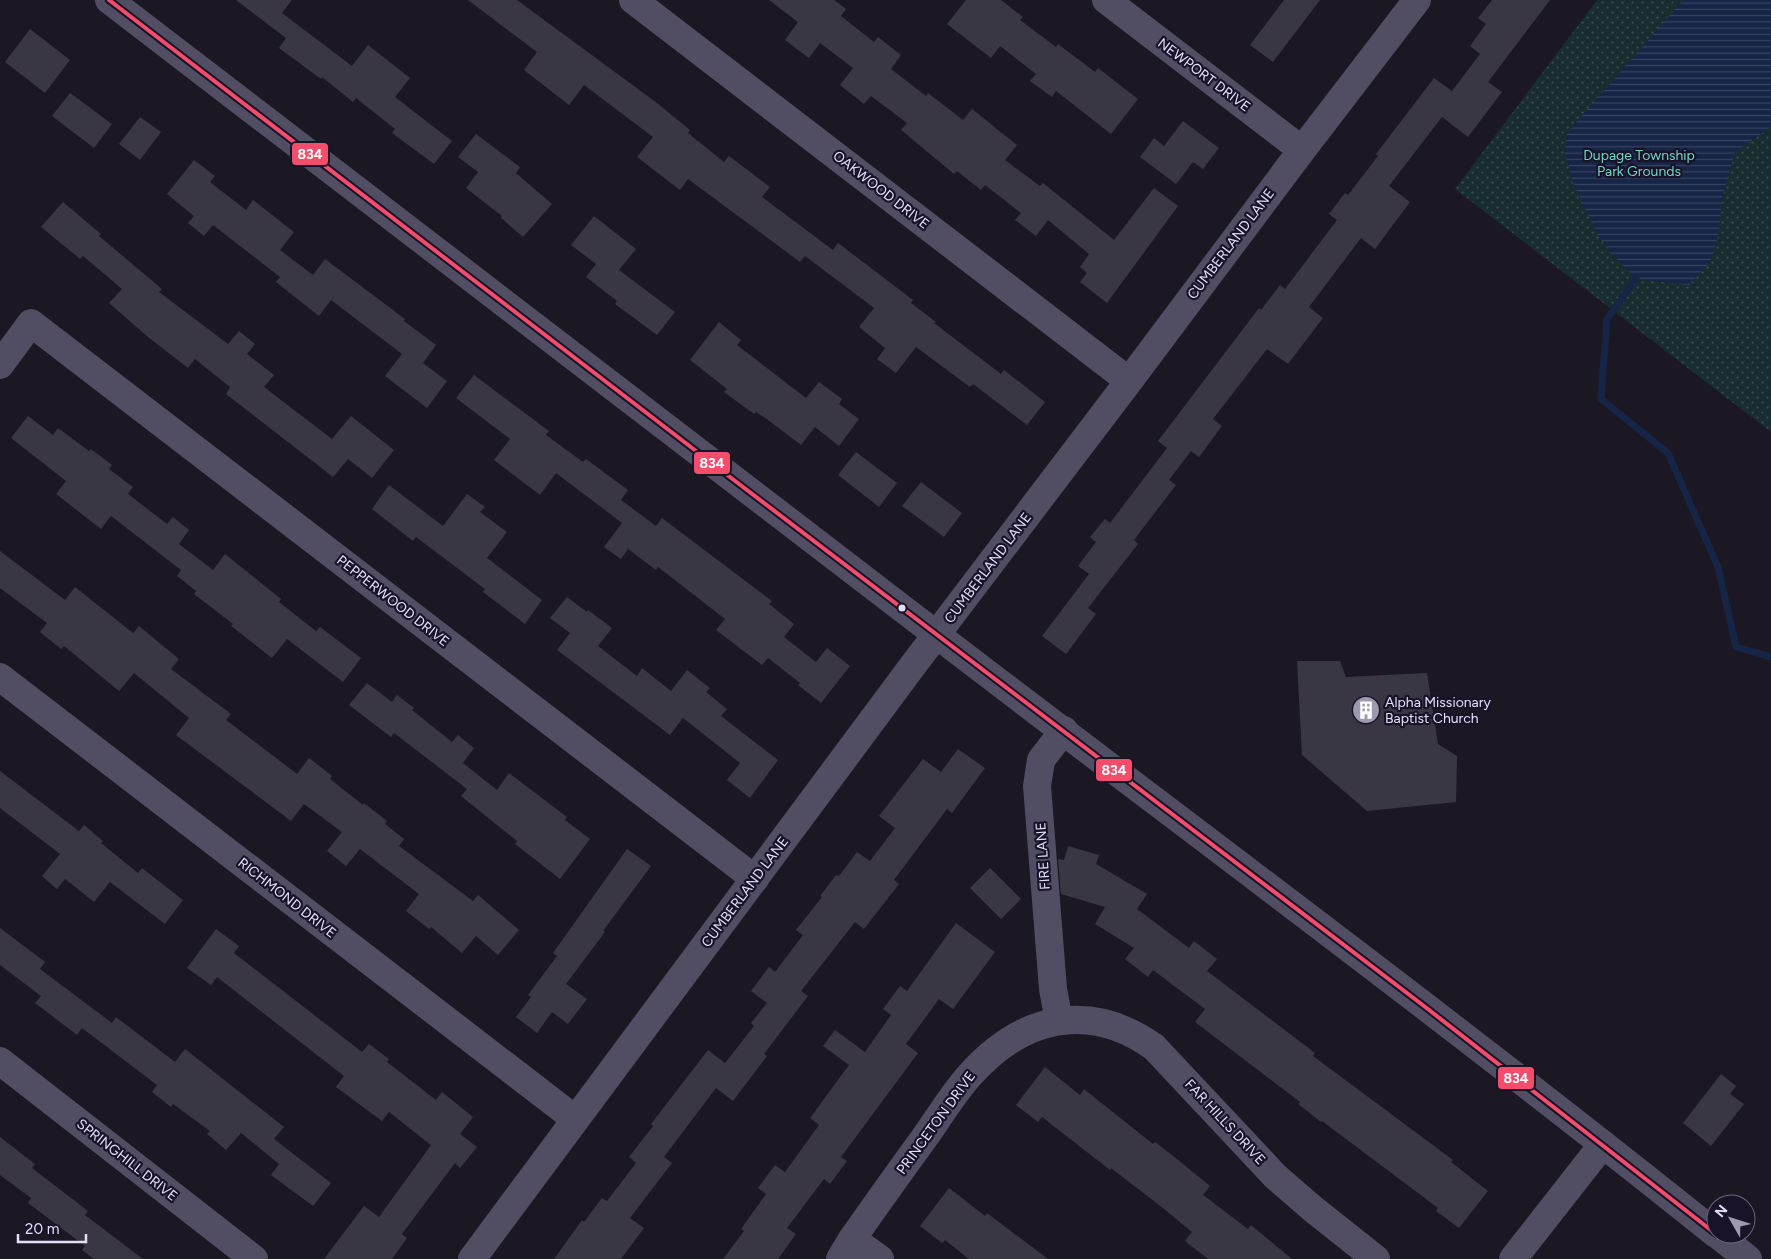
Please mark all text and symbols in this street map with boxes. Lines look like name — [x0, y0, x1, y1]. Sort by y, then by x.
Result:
street label: NEWPORT DRIVE — [1154, 35, 1254, 115]
line badge: 834 — [291, 142, 329, 166]
text: 834 — [297, 146, 323, 163]
street label: OAKWOOD DRIVE — [830, 147, 932, 233]
park label: Dupage Township Park Grounds — [1583, 147, 1695, 180]
street label: CUMBERLAND LANE — [1184, 185, 1278, 303]
line badge: 834 — [693, 451, 731, 475]
text: 834 — [699, 455, 725, 472]
street label: CUMBERLAND LANE — [941, 509, 1035, 627]
street label: PEPPERWOOD DRIVE — [333, 552, 453, 650]
unlabelled marker — [897, 603, 907, 613]
place label: Alpha Missionary Baptist Church — [1385, 694, 1491, 727]
building icon: Alpha Missionary Baptist Church — [1351, 695, 1381, 725]
line badge: 834 — [1095, 758, 1133, 782]
text: 834 — [1101, 762, 1127, 779]
street label: FIRE LANE — [1032, 822, 1054, 890]
street label: CUMBERLAND LANE — [698, 833, 792, 951]
street label: RICHMOND DRIVE — [234, 854, 340, 942]
line badge: 834 — [1497, 1066, 1535, 1090]
street label: PRINCETON DRIVE — [893, 1068, 979, 1178]
text: 834 — [1503, 1070, 1529, 1087]
street label: FAR HILLS DRIVE — [1181, 1076, 1269, 1168]
street label: SPRINGHILL DRIVE — [73, 1115, 181, 1205]
north arrow — [1706, 1194, 1756, 1244]
text: N — [1711, 1202, 1731, 1221]
scale bar — [18, 1212, 85, 1244]
text: 20 m — [25, 1220, 59, 1238]

